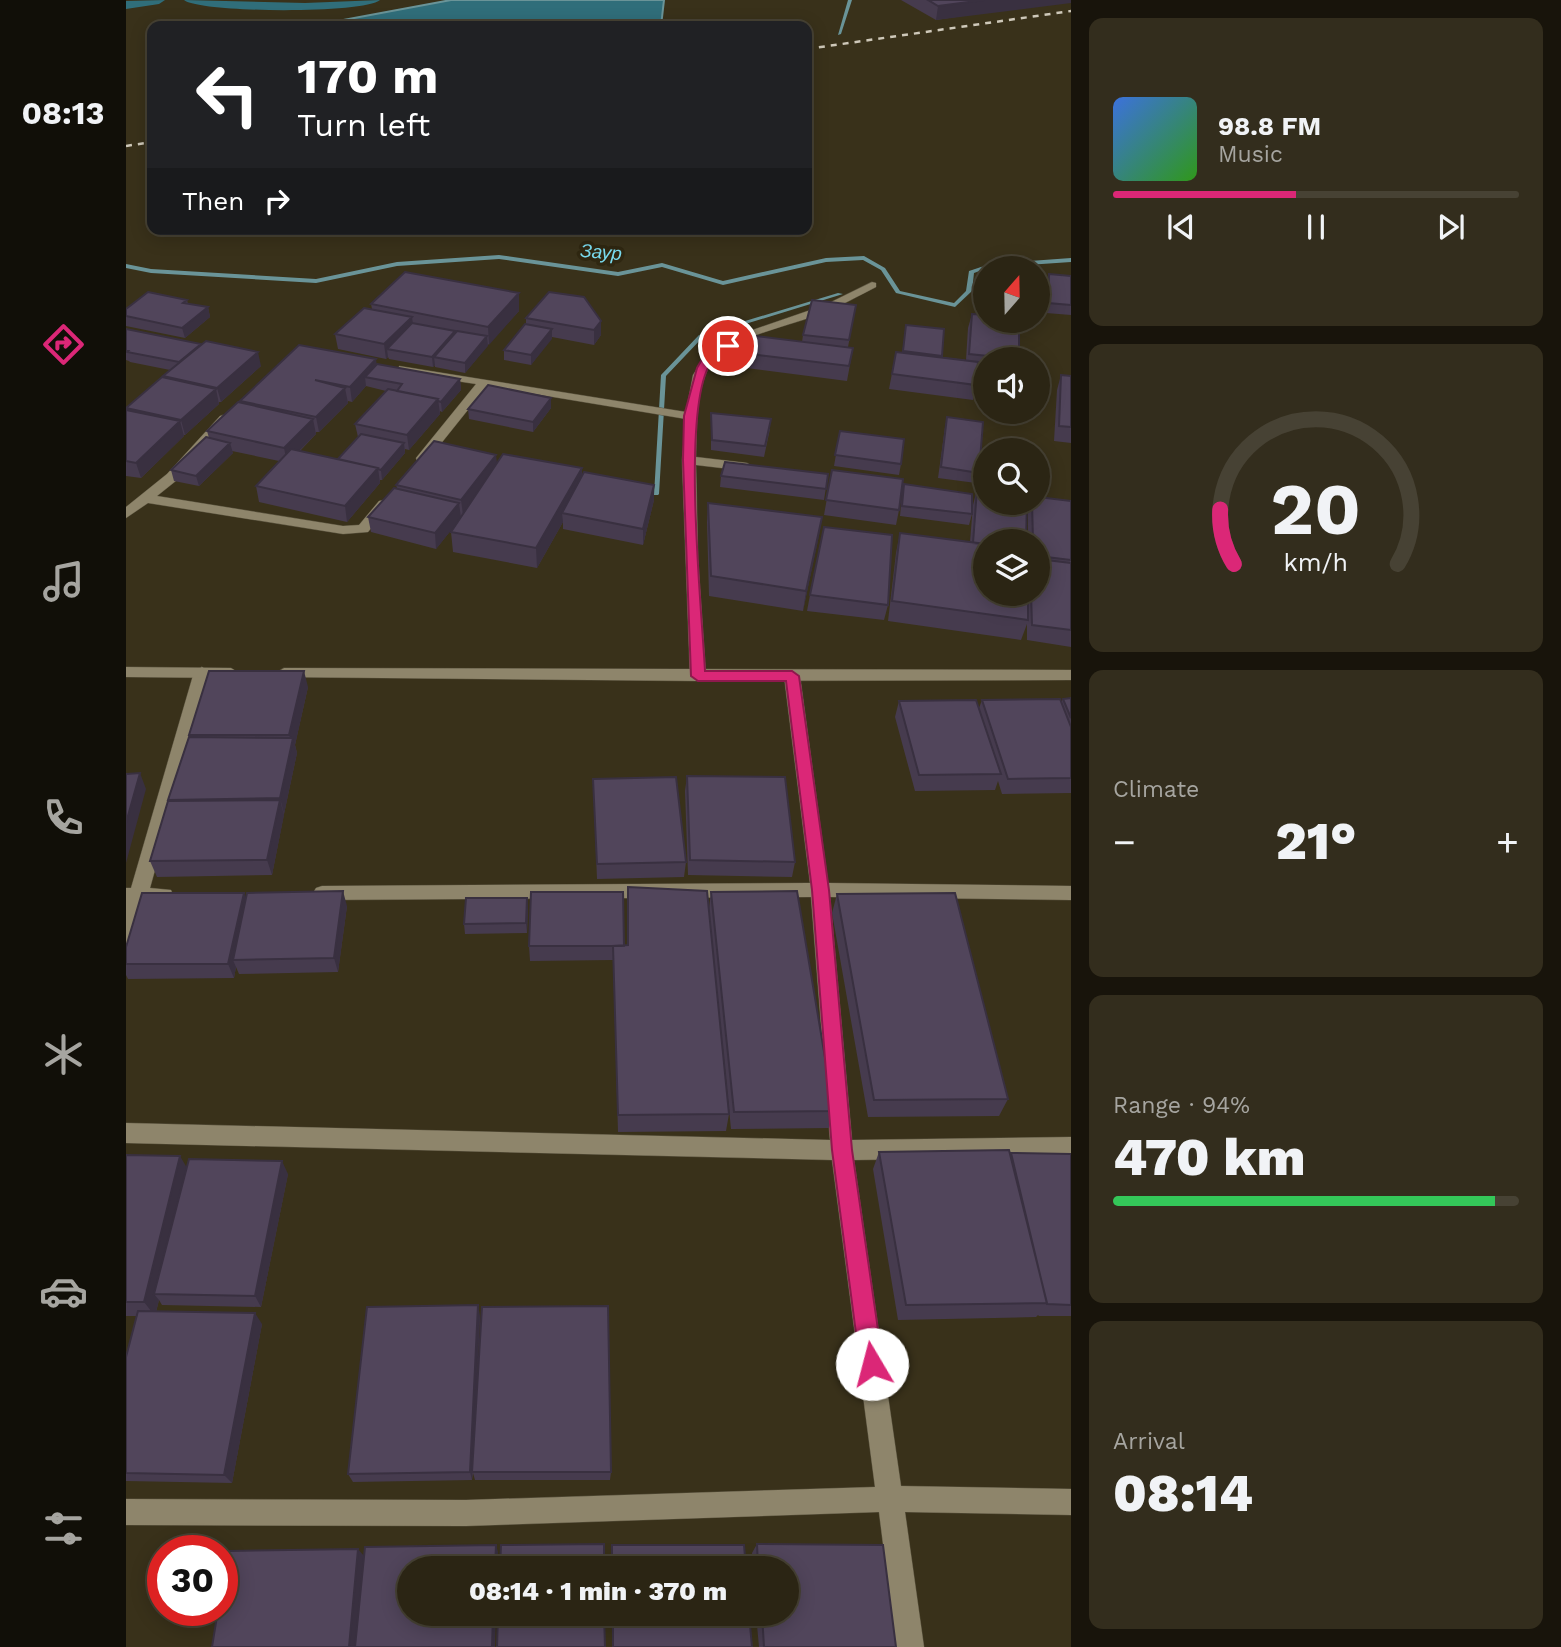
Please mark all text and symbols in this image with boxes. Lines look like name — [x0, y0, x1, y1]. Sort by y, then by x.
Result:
text: 170 m — [297, 47, 438, 105]
icon: left — [182, 49, 273, 140]
text: 08:13 — [21, 94, 105, 132]
text: Turn left — [297, 106, 430, 144]
text: 98.8 FM — [1218, 111, 1321, 141]
text: Music — [1218, 141, 1283, 168]
icon: right — [258, 182, 296, 220]
text: Then — [182, 186, 244, 216]
icon: previous — [1162, 208, 1200, 246]
icon: pause — [1297, 208, 1335, 246]
icon: next — [1432, 208, 1470, 246]
water label: Заур — [579, 239, 623, 265]
north arrow — [973, 256, 1050, 332]
map controls — [973, 256, 1050, 606]
pin — [698, 316, 758, 376]
icon: directions — [39, 320, 88, 369]
icon: arrive — [709, 327, 747, 365]
button: sound — [973, 347, 1050, 424]
button: search — [973, 438, 1050, 515]
text: 20 — [1271, 466, 1361, 552]
button: layers — [973, 529, 1050, 606]
text: km/h — [1284, 547, 1348, 576]
icon: music — [39, 557, 88, 606]
text: Climate — [1113, 776, 1199, 803]
icon: phone — [39, 793, 88, 842]
text: 21° — [1276, 811, 1356, 872]
text: − — [1113, 820, 1136, 864]
text: + — [1496, 820, 1519, 864]
icon: climate — [39, 1030, 88, 1079]
text: Range · 94% — [1113, 1092, 1250, 1119]
text: 470 km — [1113, 1127, 1306, 1188]
icon: car — [39, 1267, 88, 1316]
position arrow — [835, 1327, 909, 1401]
text: Arrival — [1113, 1428, 1185, 1455]
text: 08:14 — [1113, 1463, 1253, 1524]
icon: filters — [39, 1504, 88, 1553]
speed limit sign: 30 — [147, 1535, 238, 1626]
text: 08:14 · 1 min · 370 m — [469, 1576, 727, 1606]

